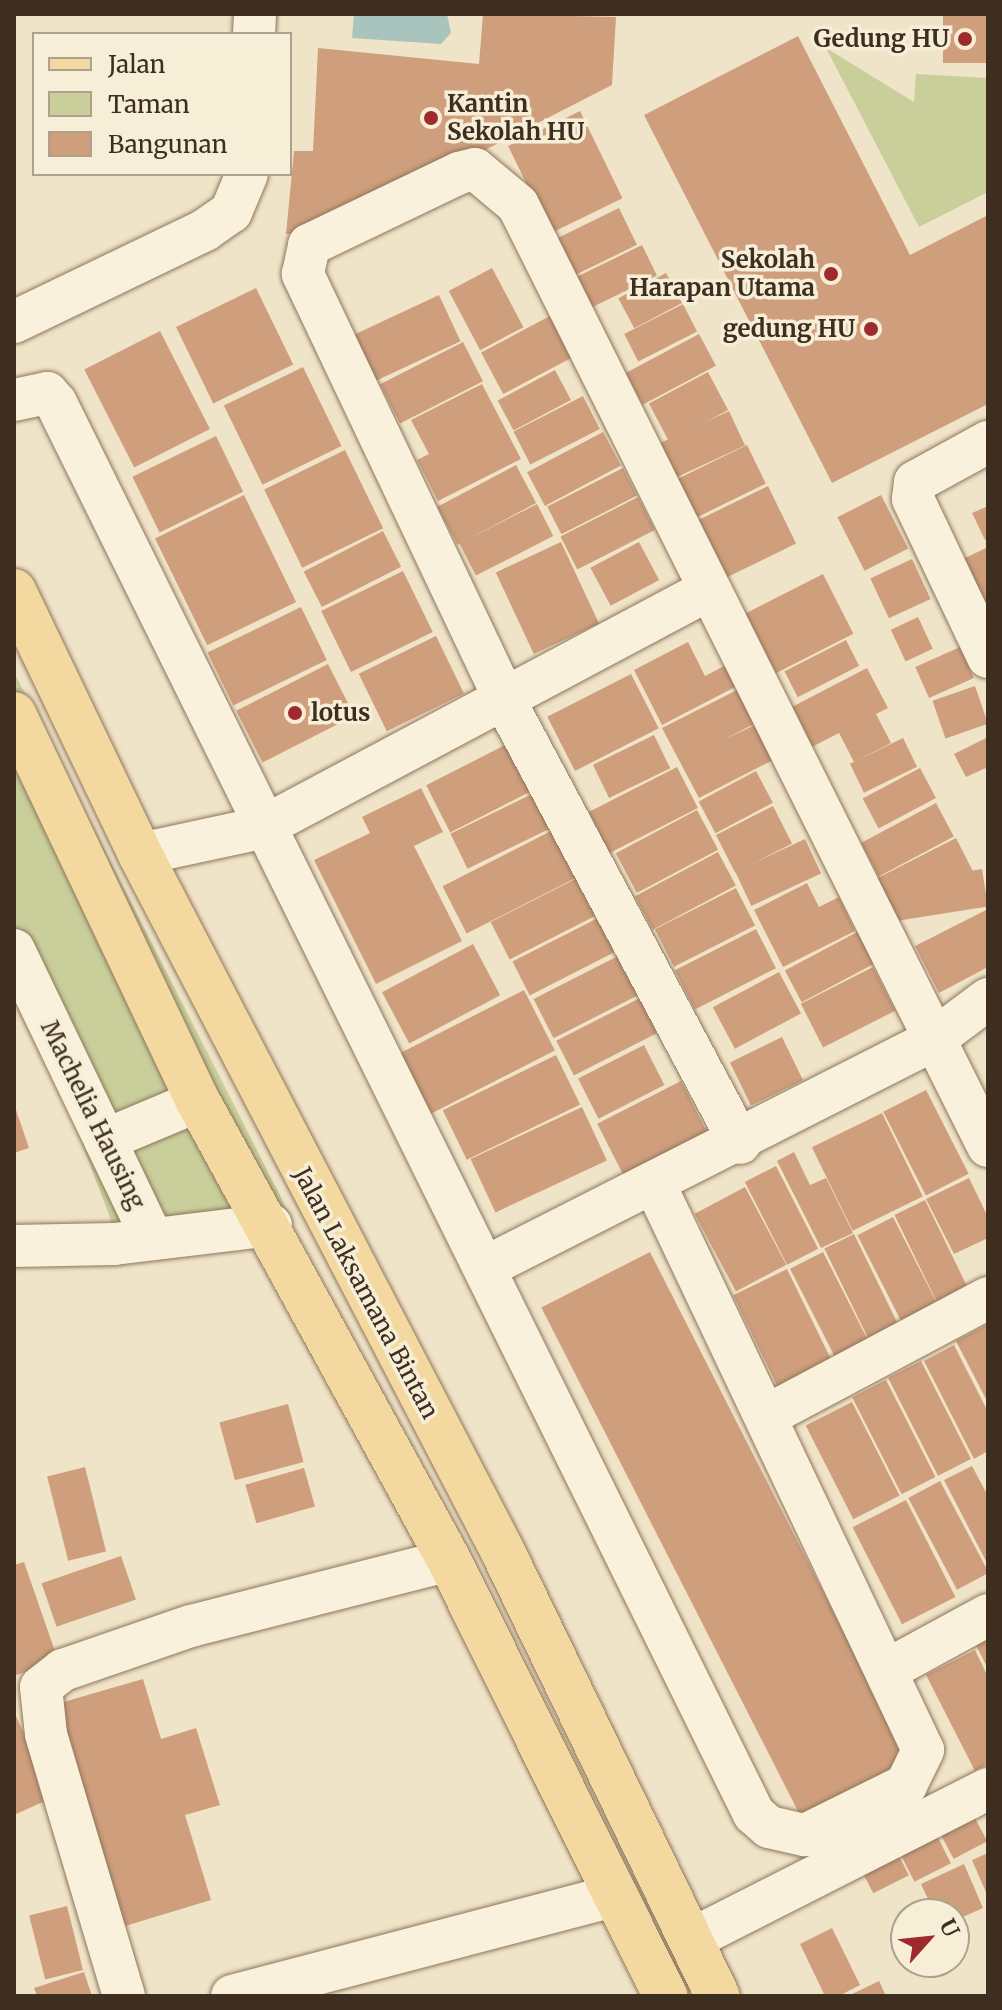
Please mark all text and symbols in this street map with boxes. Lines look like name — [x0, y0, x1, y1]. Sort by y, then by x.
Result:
place label: Gedung HU — [813, 25, 949, 53]
marker: Gedung HU — [956, 30, 974, 48]
legend — [32, 32, 292, 176]
text: Jalan — [108, 49, 165, 80]
text: Taman — [108, 89, 190, 120]
place label: Kantin Sekolah HU — [447, 90, 584, 146]
marker: Kantin Sekolah HU — [422, 109, 440, 127]
text: Bangunan — [108, 129, 228, 160]
place label: Sekolah Harapan Utama — [629, 246, 815, 302]
marker: Sekolah Harapan Utama — [822, 265, 840, 283]
place label: gedung HU — [723, 315, 855, 343]
marker: gedung HU — [862, 320, 880, 338]
place label: lotus — [311, 699, 370, 727]
marker: lotus — [286, 704, 304, 722]
street label: Machelia Hausing — [35, 1016, 151, 1214]
street label: Jalan Laksamana Bintan — [287, 1162, 445, 1424]
north arrow — [890, 1898, 970, 1978]
text: U — [933, 1914, 966, 1942]

